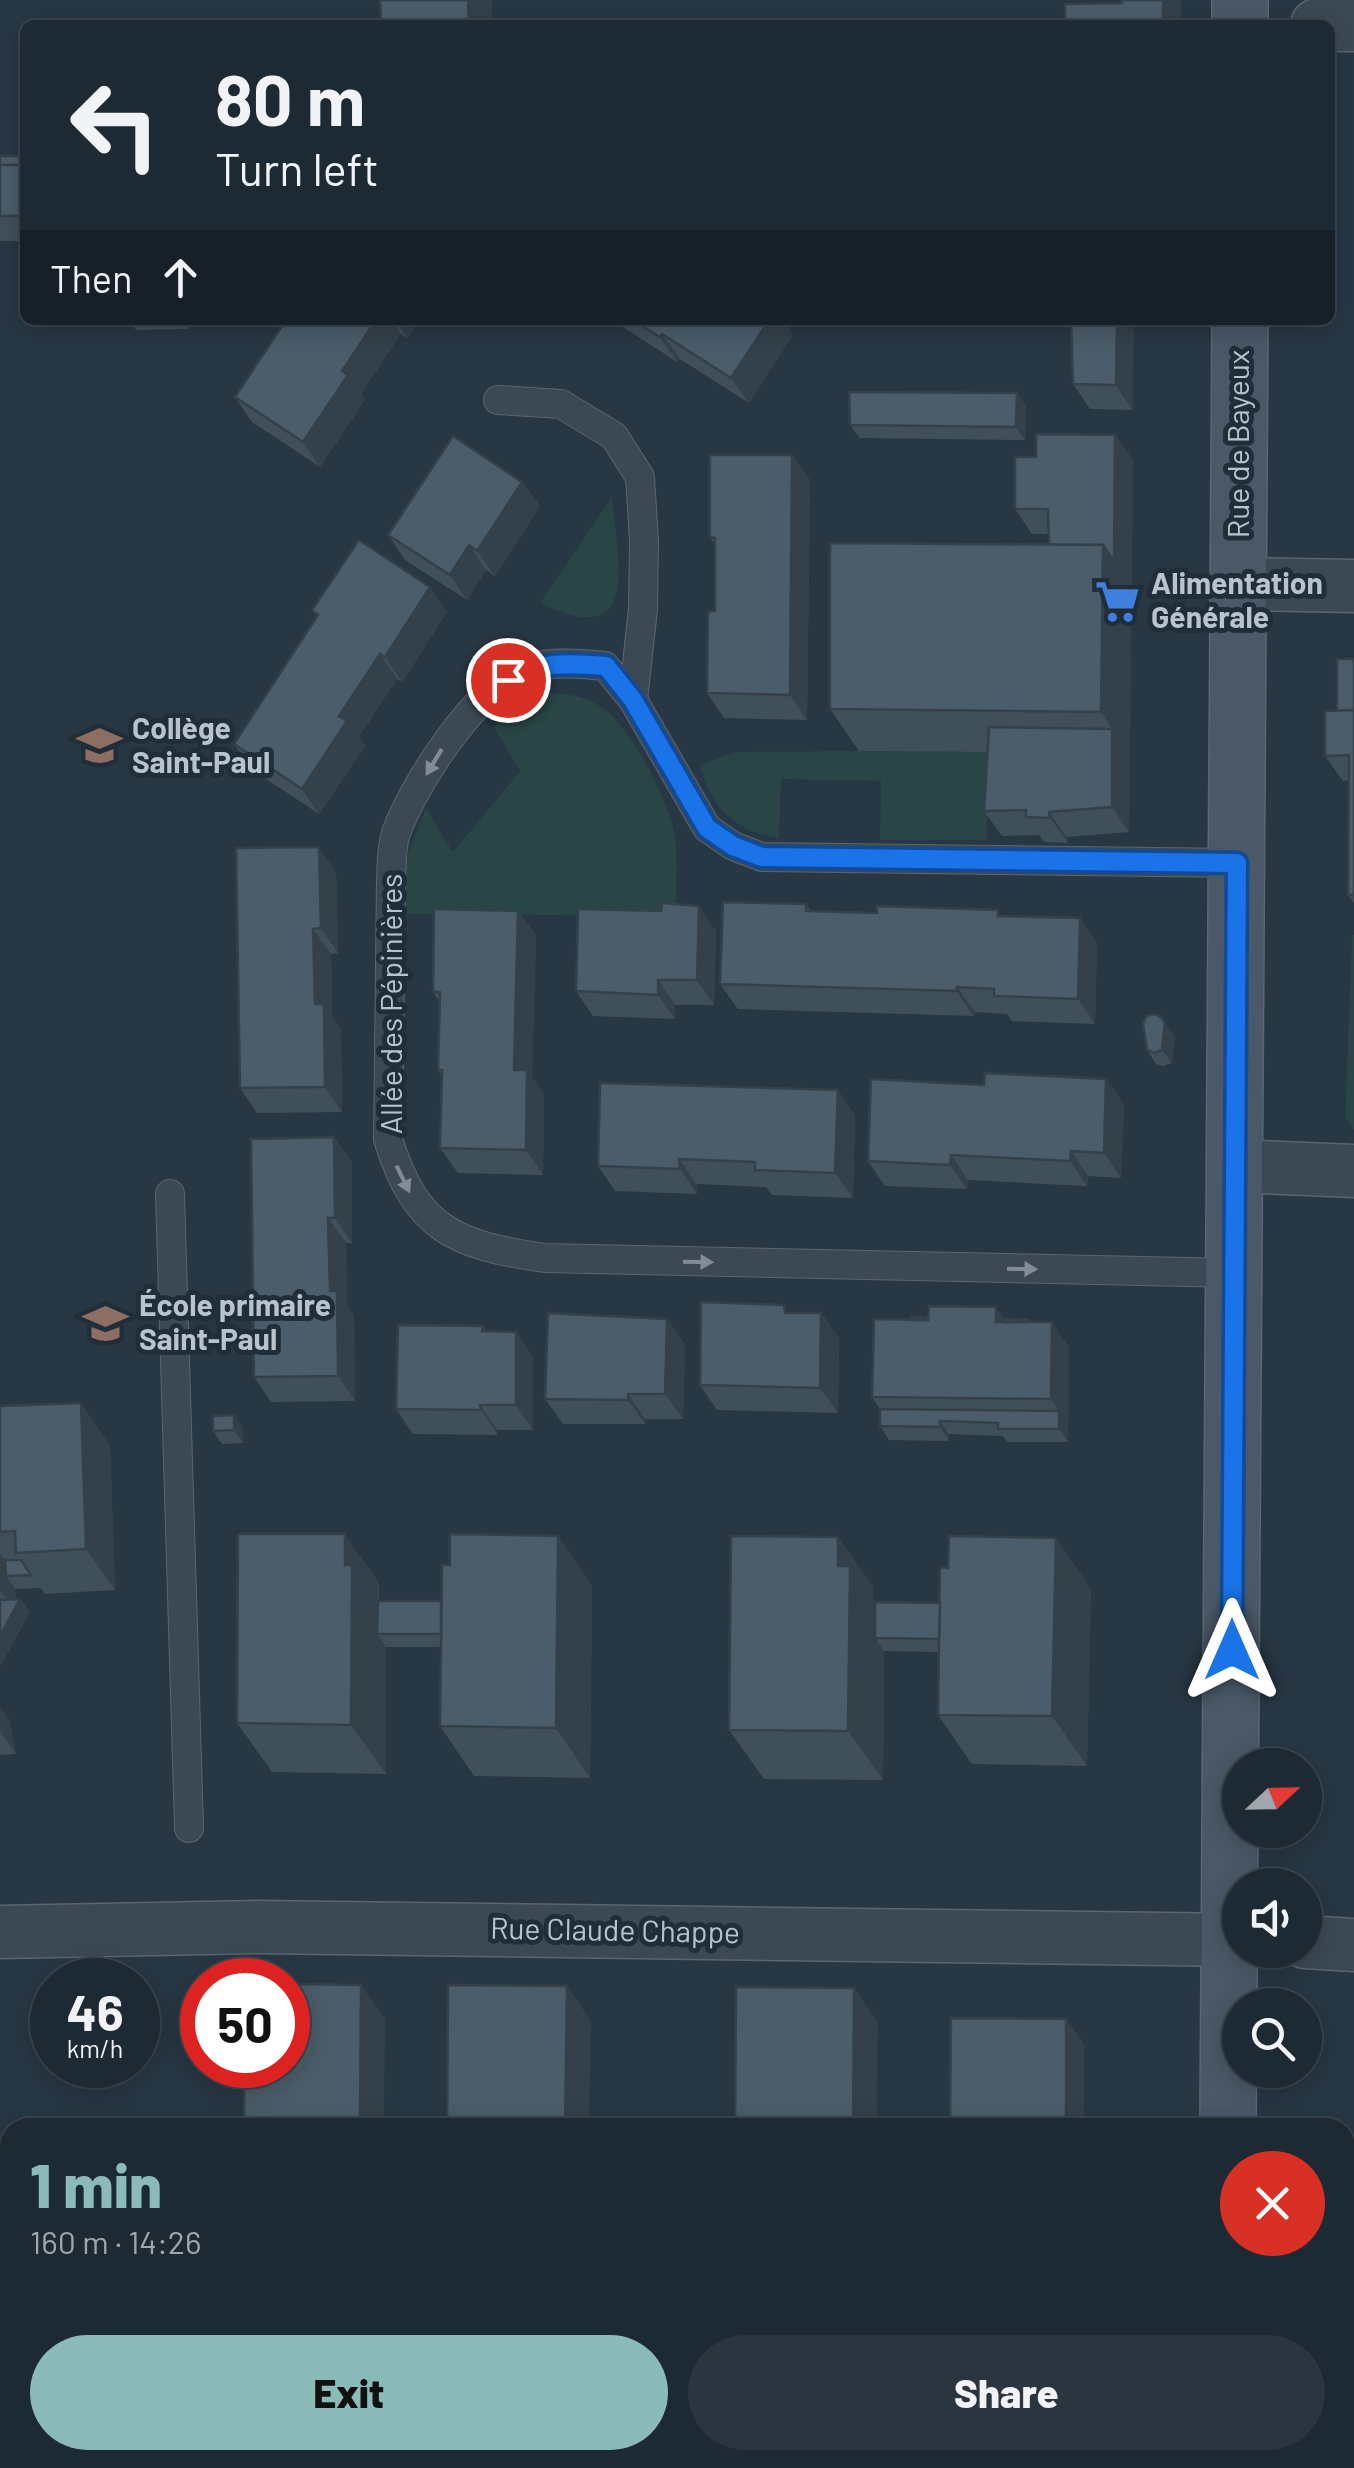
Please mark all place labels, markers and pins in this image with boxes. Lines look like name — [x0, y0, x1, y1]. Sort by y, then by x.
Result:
place label: Alimentation Générale — [1151, 564, 1323, 634]
supermarket icon: Alimentation Générale — [1094, 577, 1142, 625]
pin — [466, 638, 551, 723]
place label: Collège Saint-Paul — [132, 709, 270, 779]
school or university icon: Collège Saint-Paul — [75, 722, 123, 770]
place label: École primaire Saint-Paul — [139, 1286, 331, 1356]
school or university icon: École primaire Saint-Paul — [82, 1299, 130, 1347]

